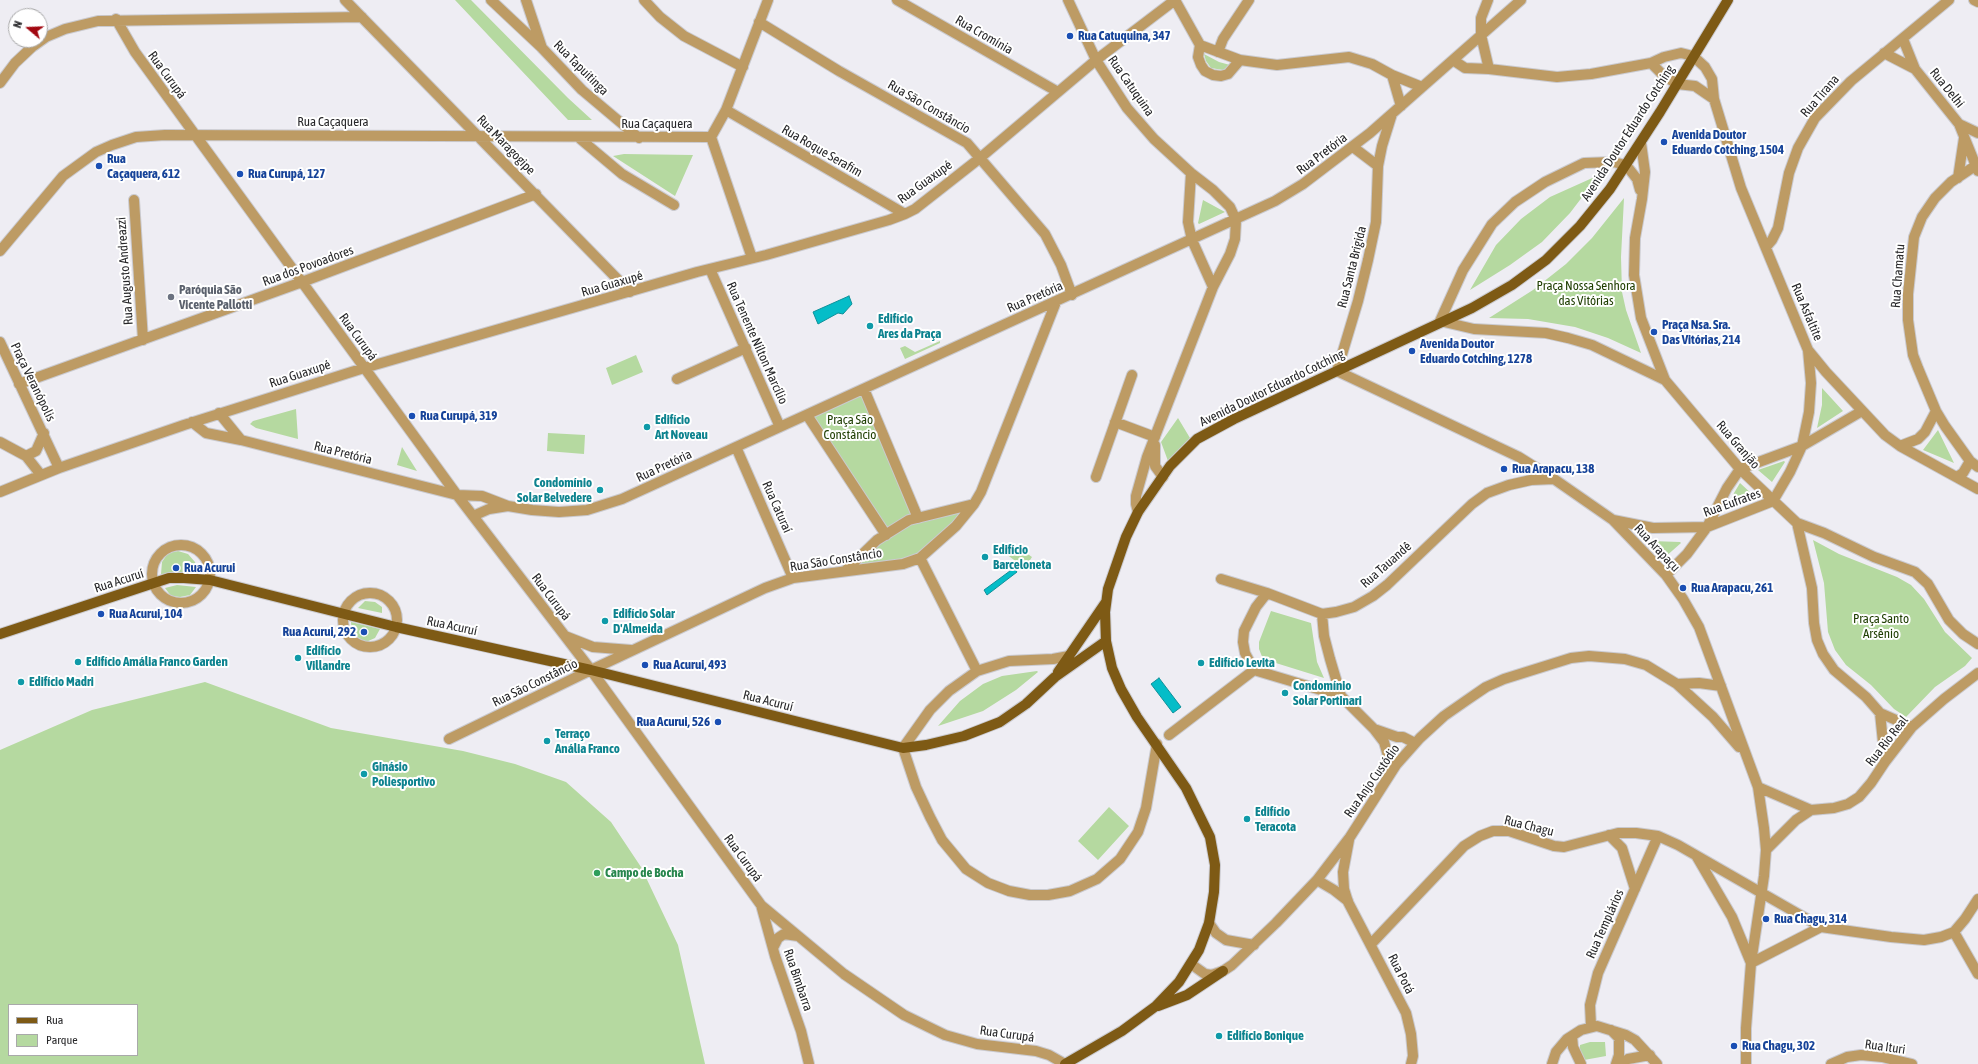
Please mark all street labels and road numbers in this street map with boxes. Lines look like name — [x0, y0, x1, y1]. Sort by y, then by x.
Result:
street label: Rua Cromínia — [952, 12, 1016, 58]
street label: Rua Tapuitinga — [550, 37, 612, 99]
street label: Rua Curupá — [145, 48, 189, 102]
street label: Rua Catuquina — [1104, 53, 1158, 119]
street label: Avenida Doutor Eduardo Cotching — [1578, 62, 1678, 204]
street label: Rua Delhi — [1926, 65, 1968, 111]
street label: Rua Tirana — [1797, 72, 1843, 120]
street label: Rua São Constâncio — [885, 77, 973, 137]
street label: Rua Maragogipe — [474, 112, 538, 178]
street label: Rua Caçaquera — [297, 114, 369, 130]
street label: Rua Caçaquera — [621, 116, 693, 132]
street label: Rua Roque Serafim — [779, 122, 865, 180]
street label: Rua Pretória — [1294, 130, 1350, 178]
street label: Rua Guaxupé — [895, 157, 955, 207]
street label: Rua Augusto Andreazzi — [113, 216, 137, 326]
street label: Rua Santa Brigida — [1334, 224, 1370, 310]
street label: Rua dos Povoadores — [260, 242, 356, 290]
street label: Rua Chamatu — [1888, 243, 1908, 309]
street label: Rua Guaxupé — [579, 268, 645, 300]
street label: Rua Pretória — [1005, 278, 1065, 316]
street label: Rua Tenente Nílton Marcílio — [723, 279, 791, 407]
street label: Rua Asfaltite — [1788, 281, 1826, 343]
street label: Rua Curupá — [336, 310, 380, 364]
street label: Praça Veranópolis — [7, 340, 59, 424]
street label: Avenida Doutor Eduardo Cotching — [1197, 346, 1347, 430]
street label: Rua Guaxupé — [267, 357, 333, 391]
street label: Rua Granjão — [1713, 418, 1763, 472]
street label: Rua Pretória — [312, 438, 374, 468]
street label: Rua Pretória — [634, 446, 694, 486]
street label: Rua Caturaí — [759, 479, 795, 535]
street label: Rua Eufrates — [1701, 485, 1763, 521]
street label: Rua Arapaçu — [1631, 521, 1683, 575]
street label: Rua Tauandê — [1357, 539, 1415, 591]
street label: Rua São Constâncio — [789, 545, 883, 575]
street label: Rua Acuruí — [92, 566, 146, 596]
street label: Rua Curupá — [528, 570, 574, 624]
street label: Rua Acuruí — [425, 613, 479, 639]
street label: Rua São Constâncio — [490, 656, 580, 710]
street label: Rua Acuruí — [741, 687, 795, 715]
street label: Rua Rio Real — [1862, 713, 1912, 769]
street label: Rua Anjo Custódio — [1341, 741, 1403, 821]
street label: Rua Chagu — [1503, 812, 1555, 840]
street label: Rua Curupá — [721, 831, 765, 885]
street label: Rua Templários — [1583, 887, 1627, 961]
street label: Rua Bimbarra — [780, 947, 816, 1013]
street label: Rua Potá — [1384, 951, 1418, 997]
street label: Rua Curupá — [979, 1022, 1035, 1046]
street label: Rua Ituri — [1864, 1036, 1906, 1058]

